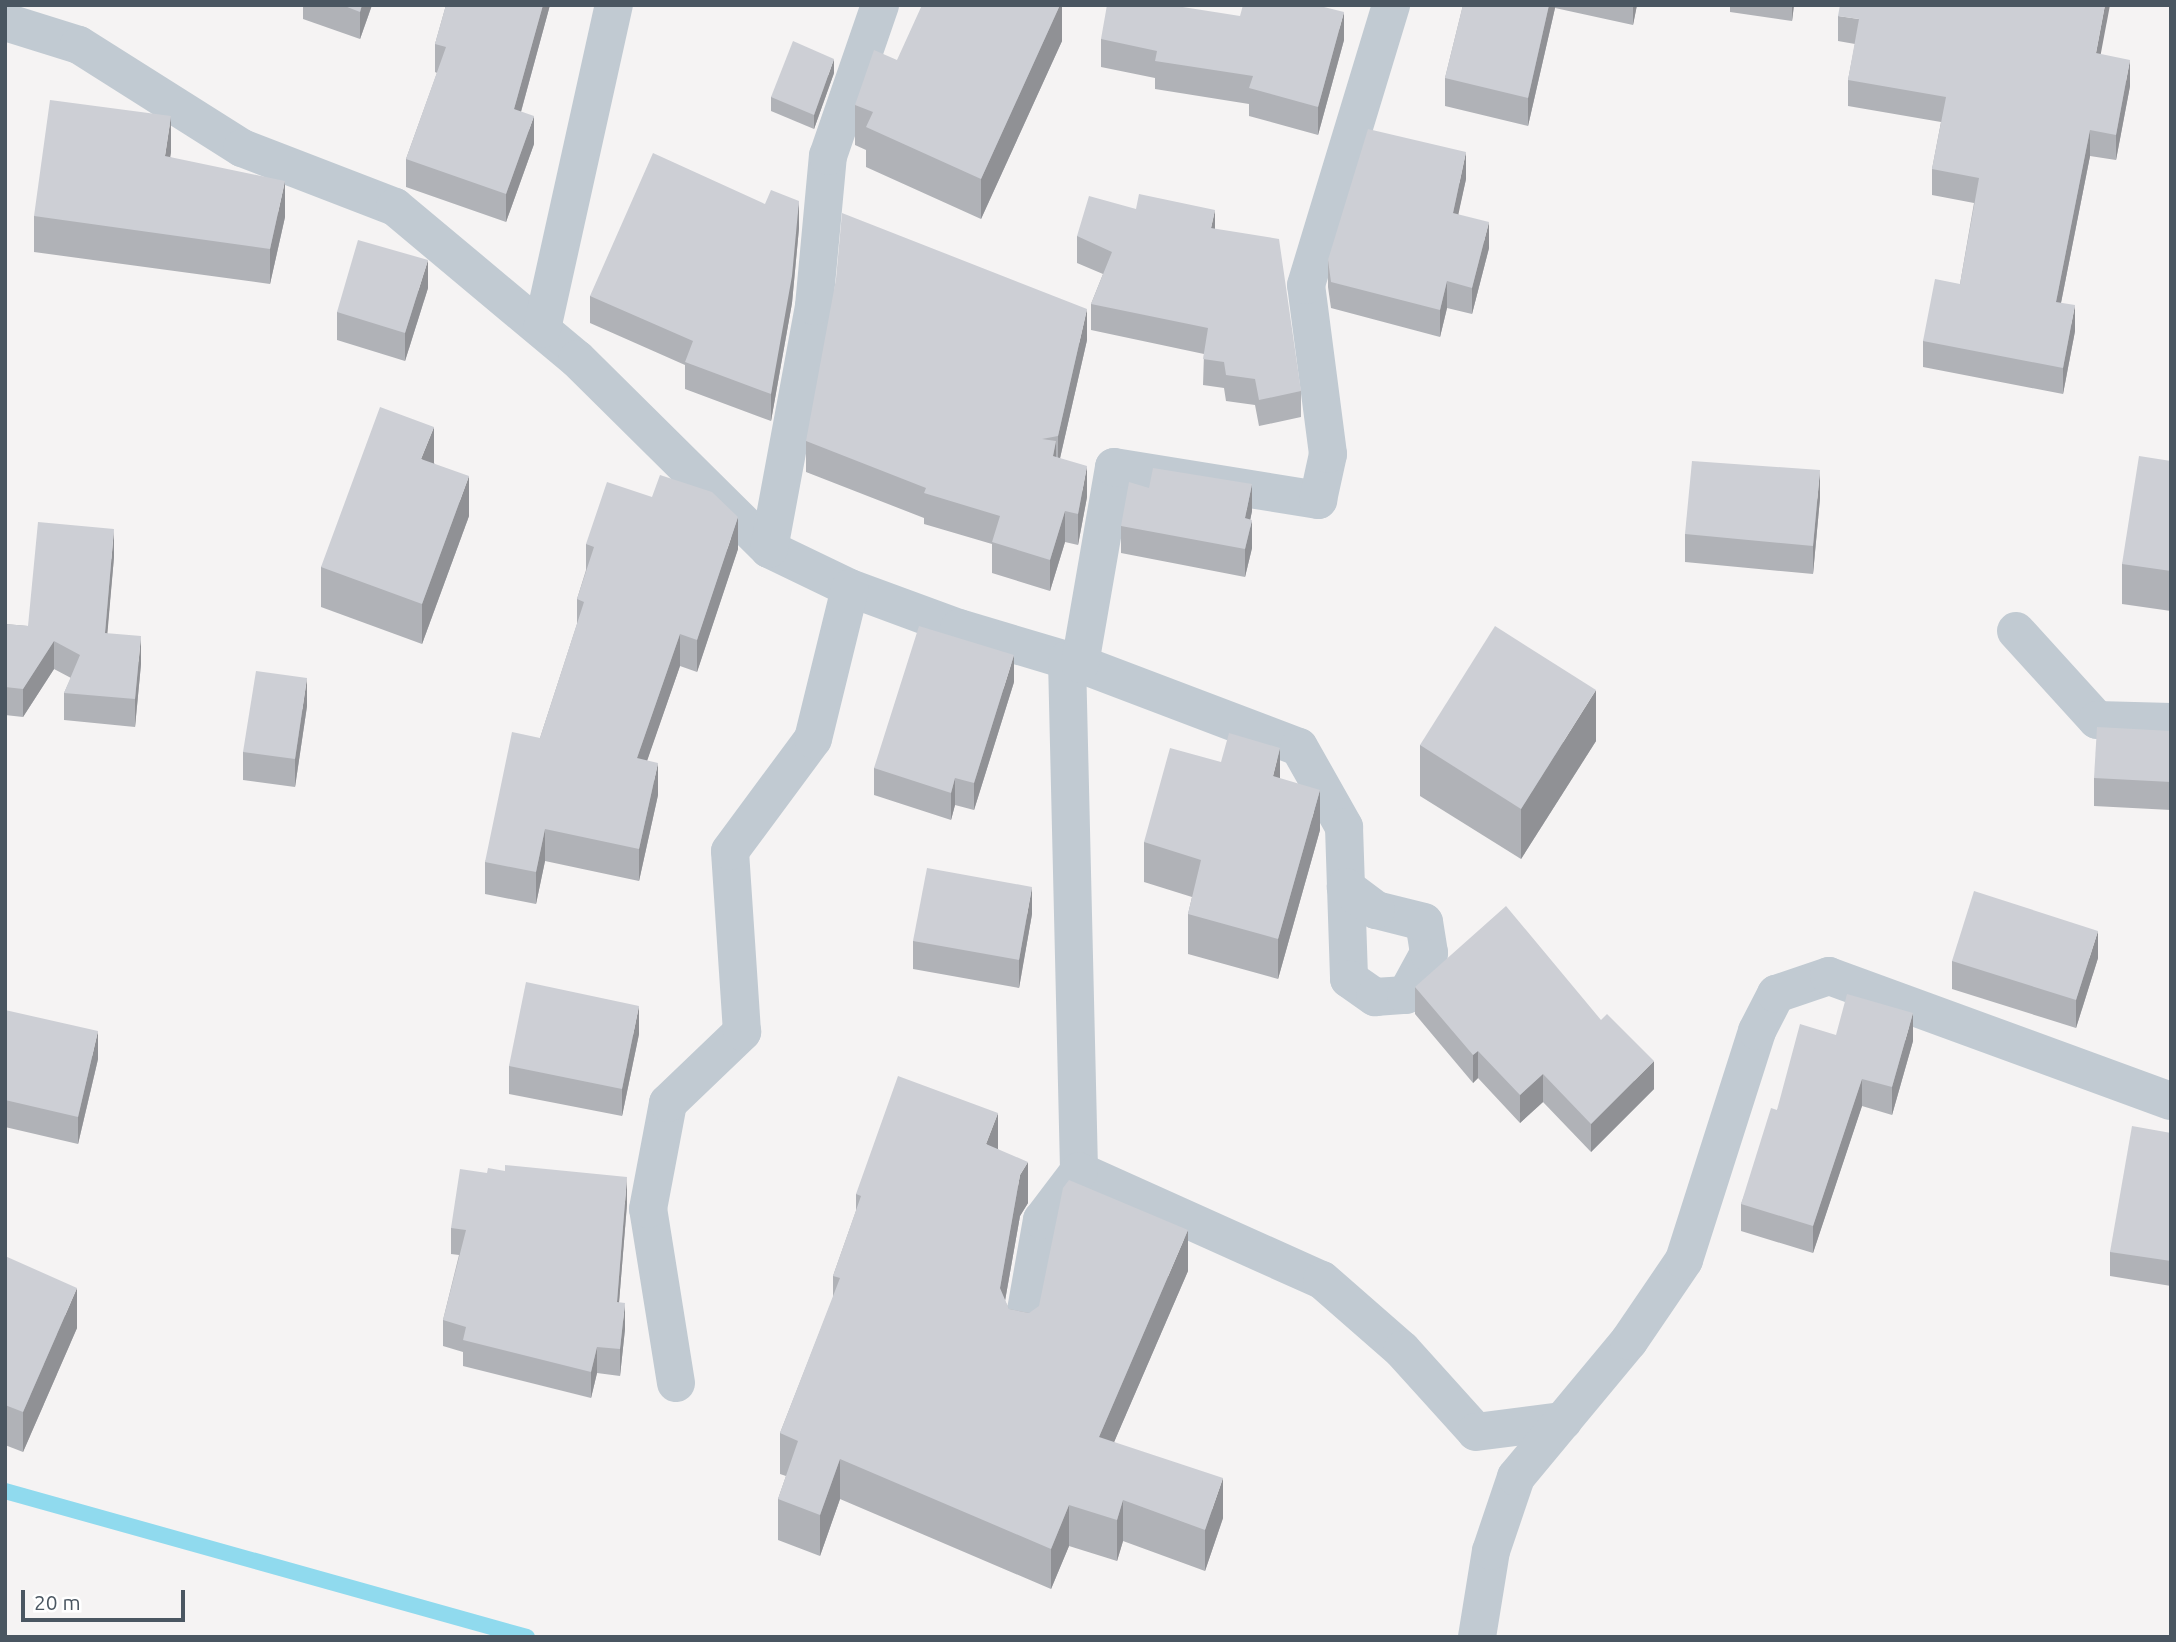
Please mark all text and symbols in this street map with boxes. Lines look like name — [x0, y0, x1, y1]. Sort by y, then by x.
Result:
scale bar — [24, 1576, 189, 1620]
text: 20 m — [34, 1590, 81, 1614]

